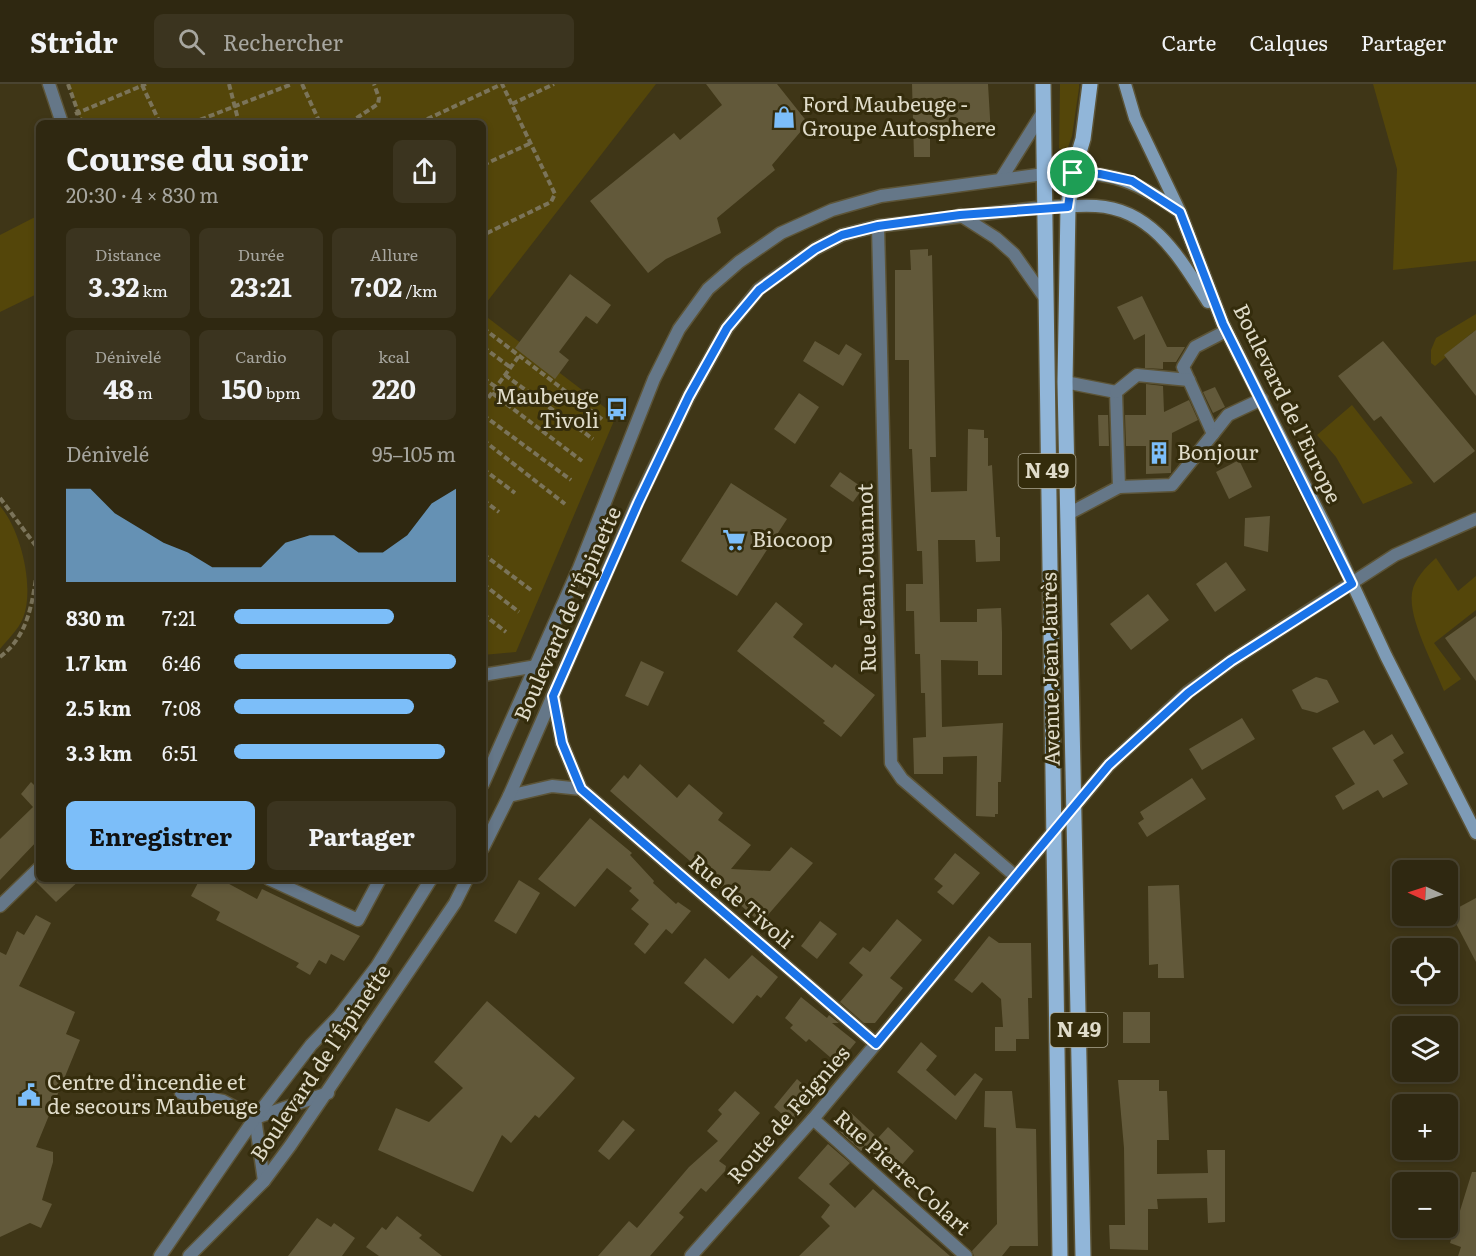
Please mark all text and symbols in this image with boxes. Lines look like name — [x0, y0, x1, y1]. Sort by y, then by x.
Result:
search box — [154, 14, 574, 68]
text: Stridr — [30, 20, 118, 62]
icon: search — [175, 25, 208, 58]
text: Rechercher — [223, 25, 343, 58]
text: Carte — [1162, 26, 1216, 57]
text: Calques — [1249, 26, 1328, 57]
text: Partager — [1361, 26, 1446, 57]
place label: Ford Maubeuge - Groupe Autosphere — [802, 87, 996, 142]
shop icon: Ford Maubeuge - Groupe Autosphere — [771, 104, 797, 130]
text: Course du soir — [66, 132, 308, 181]
button: share — [393, 140, 456, 203]
pin — [1047, 147, 1098, 198]
icon: arrive — [1056, 156, 1089, 189]
text: 20:30 · 4 × 830 m — [66, 179, 219, 209]
text: Distance — [95, 242, 161, 266]
text: Durée — [238, 242, 284, 266]
text: Allure — [370, 242, 418, 266]
text: 3.32 — [88, 266, 139, 305]
text: 23:21 — [230, 266, 292, 305]
text: 7:02 — [350, 266, 402, 305]
text: km — [139, 278, 168, 302]
text: /km — [402, 278, 438, 302]
street label: Boulevard de l'Europe — [1227, 298, 1351, 508]
text: Dénivelé — [95, 344, 161, 368]
text: Cardio — [235, 344, 287, 368]
text: kcal — [378, 344, 410, 368]
text: 48 — [103, 368, 134, 407]
text: 150 — [222, 368, 262, 407]
text: 220 — [372, 368, 416, 407]
place label: Maubeuge Tivoli — [496, 379, 599, 434]
text: m — [134, 380, 153, 404]
text: bpm — [262, 380, 300, 404]
bus stop icon: Maubeuge Tivoli — [604, 396, 630, 422]
place label: Bonjour — [1177, 435, 1259, 466]
text: Dénivelé — [66, 438, 149, 468]
text: 95–105 m — [372, 438, 456, 468]
building icon: Bonjour — [1146, 440, 1172, 466]
road number: N 49 — [1018, 454, 1076, 488]
street label: Rue Jean Jouannot — [847, 483, 882, 673]
street label: Boulevard de l'Épinette — [504, 501, 627, 725]
place label: Biocoop — [752, 522, 833, 553]
supermarket icon: Biocoop — [721, 527, 747, 553]
street label: Avenue Jean Jaurès — [1031, 572, 1066, 766]
text: 830 m — [66, 602, 125, 632]
text: 7:21 — [162, 602, 196, 632]
text: 1.7 km — [66, 647, 128, 677]
text: 6:46 — [162, 647, 201, 677]
text: 2.5 km — [66, 692, 132, 722]
text: 7:08 — [162, 692, 201, 722]
text: 3.3 km — [66, 737, 132, 767]
text: 6:51 — [162, 737, 198, 767]
button: Enregistrer — [66, 801, 255, 870]
button: Partager — [267, 801, 456, 870]
street label: Rue de Tivoli — [683, 846, 802, 954]
north arrow — [1392, 860, 1458, 926]
map controls — [1392, 860, 1458, 1238]
button: locate — [1392, 938, 1458, 1004]
street label: Boulevard de l'Épinette — [241, 957, 397, 1166]
road number: N 49 — [1050, 1013, 1108, 1047]
button: layers — [1392, 1016, 1458, 1082]
street label: Route de Feignies — [719, 1038, 856, 1189]
place label: Centre d'incendie et de secours Maubeuge — [47, 1065, 258, 1120]
public building icon: Centre d'incendie et de secours Maubeuge — [16, 1082, 42, 1108]
button: + — [1392, 1094, 1458, 1160]
street label: Rue Pierre-Colart — [829, 1101, 979, 1241]
button: − — [1392, 1172, 1458, 1238]

